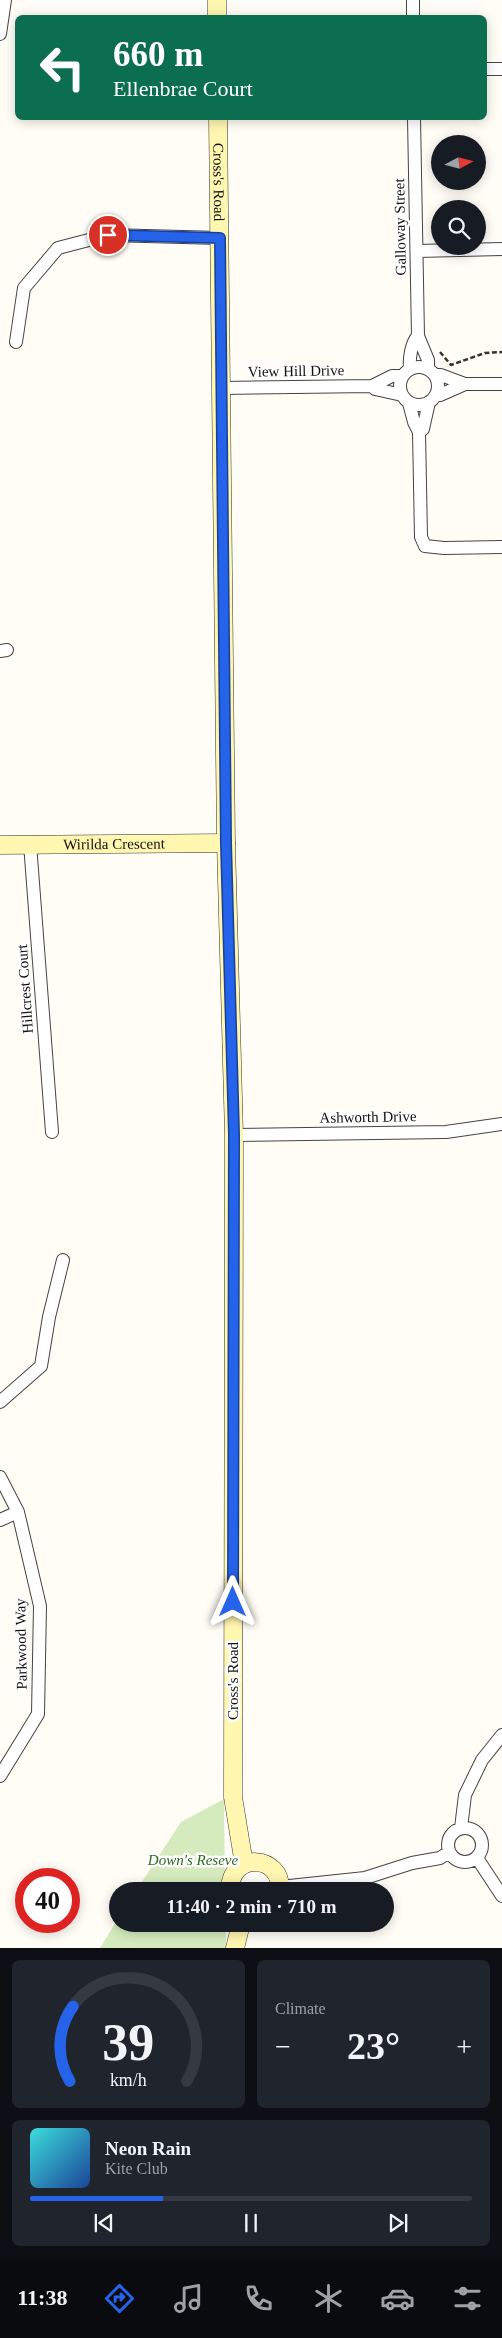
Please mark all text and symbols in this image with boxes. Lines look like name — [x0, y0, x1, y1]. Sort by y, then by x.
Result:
icon: left — [30, 35, 95, 100]
text: 660 m — [113, 35, 203, 74]
text: Ellenbrae Court — [113, 76, 253, 101]
north arrow — [431, 135, 486, 190]
map controls — [431, 135, 486, 255]
street label: Cross's Road — [210, 143, 227, 222]
street label: Galloway Street — [391, 178, 409, 276]
button: search — [431, 200, 486, 255]
pin — [87, 214, 129, 256]
icon: arrive — [94, 221, 122, 249]
street label: View Hill Drive — [248, 362, 345, 380]
street label: Wirilda Crescent — [63, 836, 166, 852]
street label: Hillcrest Court — [14, 943, 36, 1034]
street label: Ashworth Drive — [319, 1108, 417, 1126]
position arrow — [206, 1575, 258, 1627]
street label: Parkwood Way — [12, 1598, 30, 1690]
street label: Cross's Road — [225, 1641, 241, 1720]
park label: Down's Reseve — [147, 1852, 238, 1868]
speed limit sign: 40 — [15, 1868, 80, 1933]
text: 11:40 · 2 min · 710 m — [167, 1896, 336, 1917]
text: Climate — [275, 2000, 326, 2017]
text: 39 — [103, 2014, 155, 2071]
text: 23° — [347, 2025, 400, 2067]
text: − — [275, 2031, 291, 2062]
text: + — [456, 2031, 472, 2062]
text: km/h — [110, 2070, 147, 2090]
text: Neon Rain — [105, 2138, 191, 2159]
text: Kite Club — [105, 2160, 168, 2177]
icon: previous — [90, 2209, 118, 2237]
icon: pause — [237, 2209, 265, 2237]
icon: next — [384, 2209, 412, 2237]
icon: directions — [102, 2281, 137, 2316]
icon: music — [171, 2281, 206, 2316]
icon: phone — [241, 2281, 276, 2316]
icon: climate — [311, 2281, 346, 2316]
icon: car — [380, 2281, 415, 2316]
icon: filters — [450, 2281, 485, 2316]
text: 11:38 — [17, 2285, 67, 2310]

